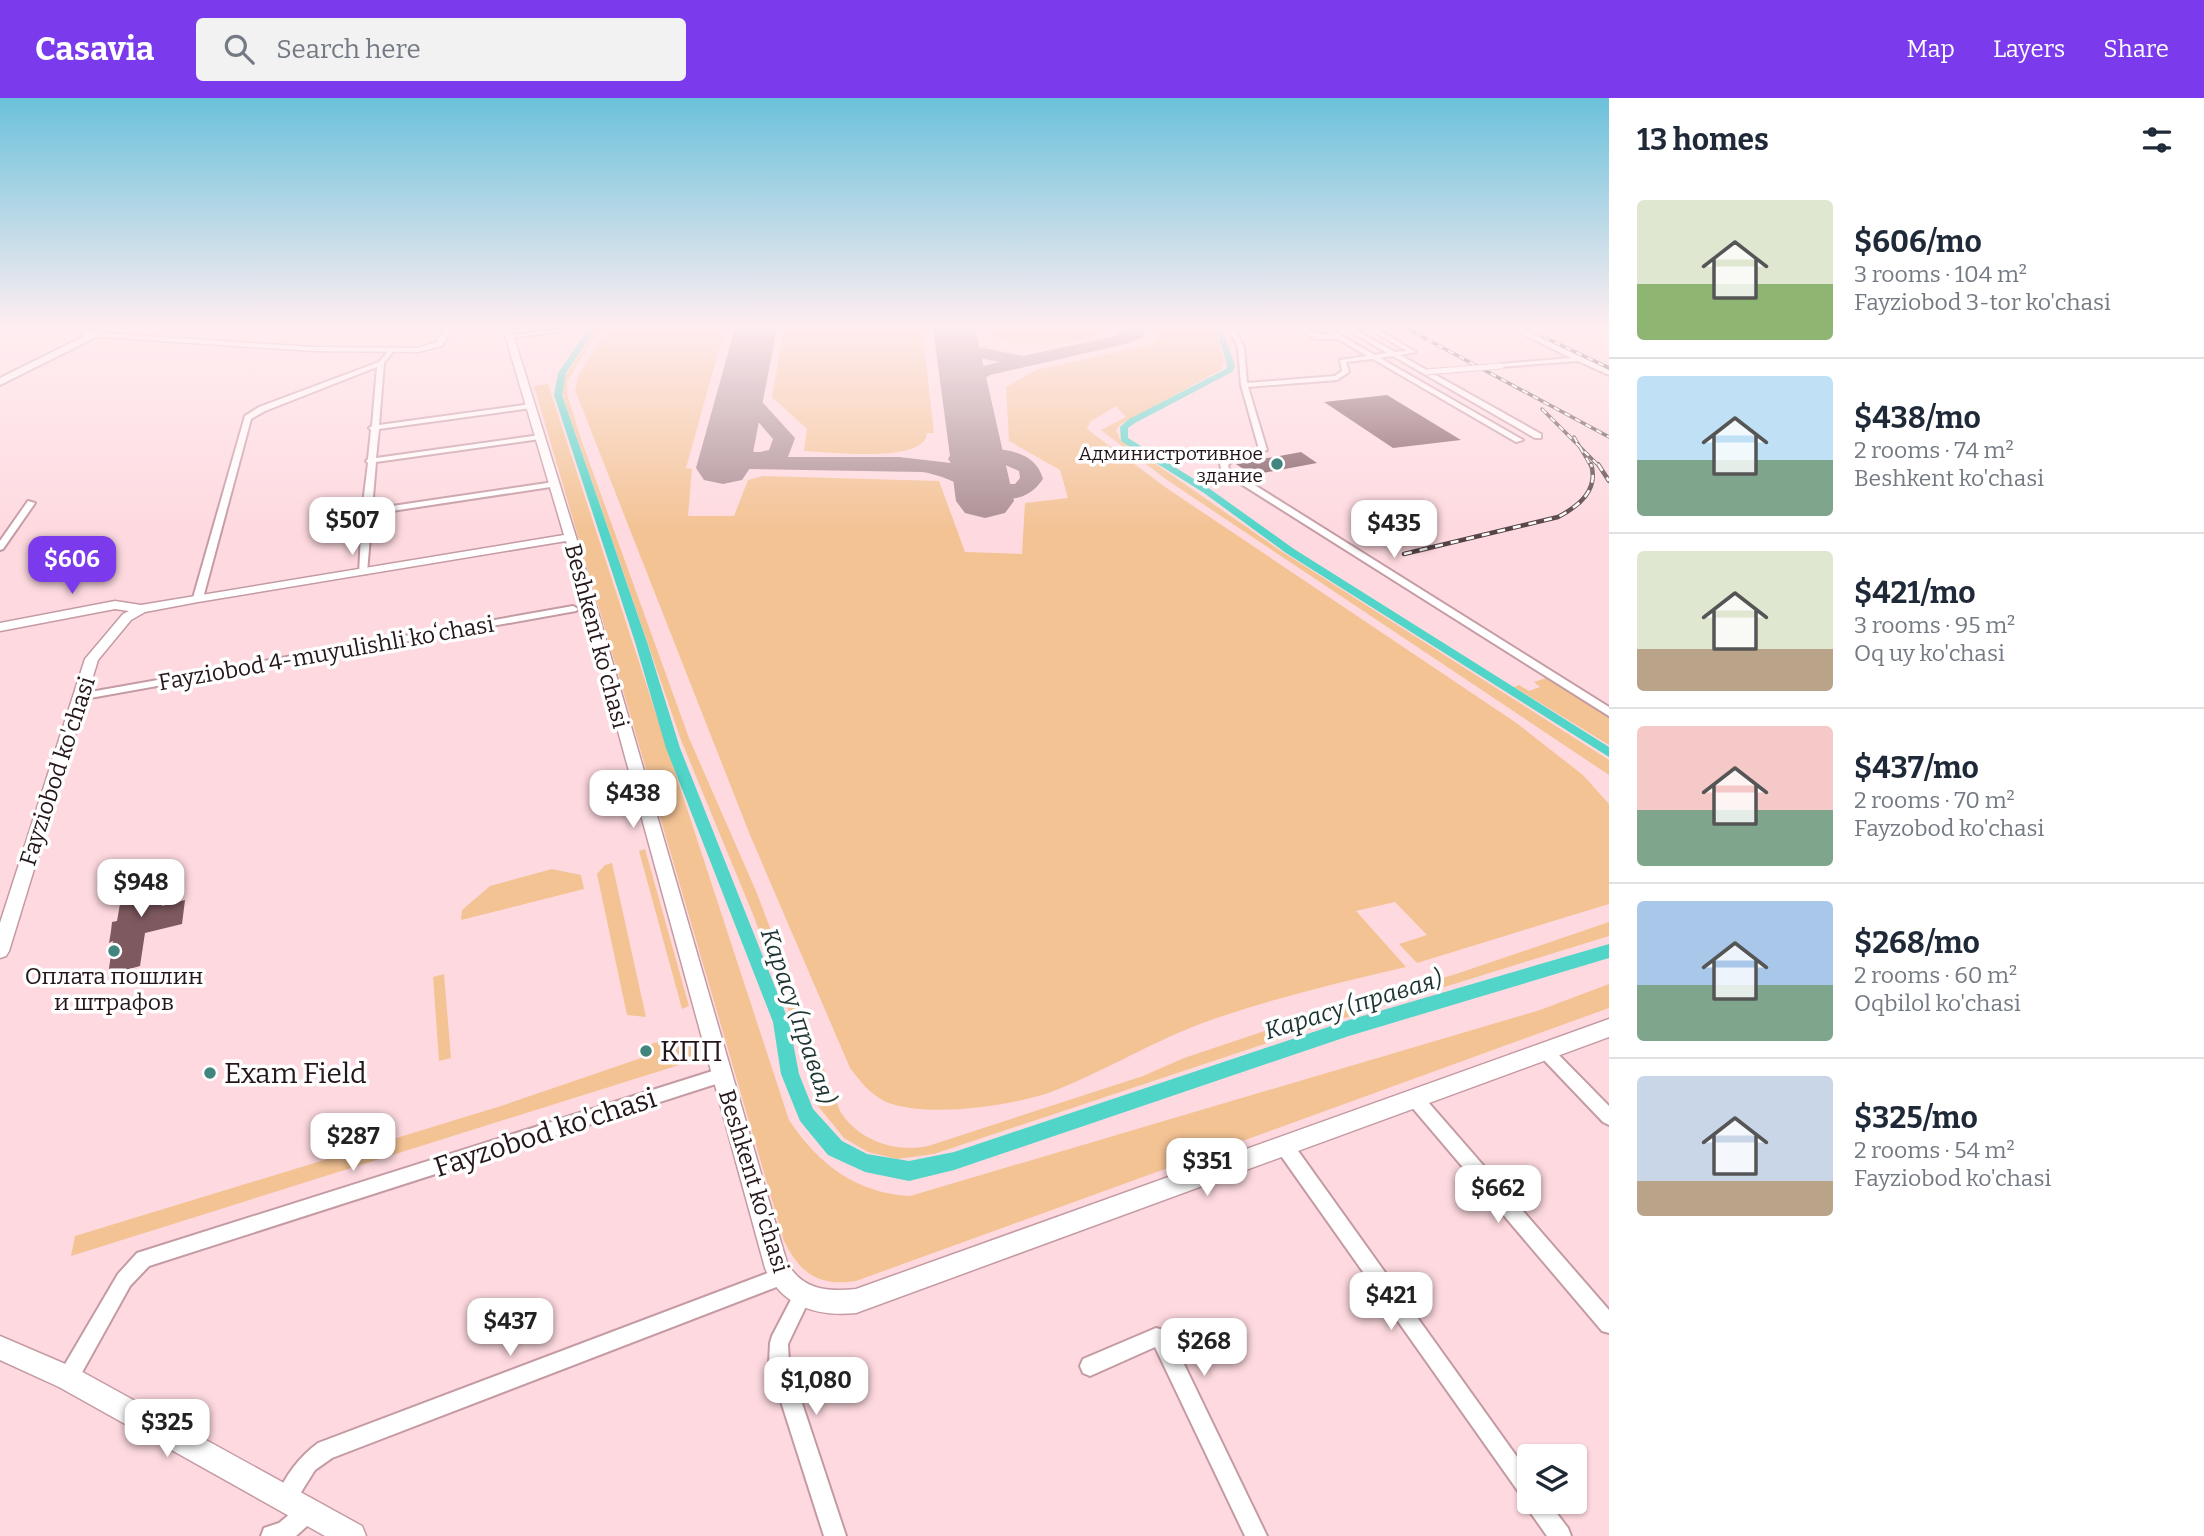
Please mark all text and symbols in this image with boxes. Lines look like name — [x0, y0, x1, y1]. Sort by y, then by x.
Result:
search box — [196, 18, 686, 81]
text: Casavia — [35, 29, 154, 69]
icon: search — [220, 30, 258, 68]
text: Search here — [276, 34, 421, 65]
text: Map — [1907, 35, 1955, 63]
text: Layers — [1993, 35, 2065, 63]
text: Share — [2103, 35, 2169, 63]
icon: filters — [2138, 121, 2176, 159]
text: 13 homes — [1637, 122, 1769, 158]
text: $606/mo — [1854, 224, 1982, 260]
icon: home — [1693, 228, 1777, 312]
text: 3 rooms · 104 m² — [1854, 260, 2027, 288]
text: Fayziobod 3-tor ko'chasi — [1854, 288, 2111, 316]
text: $438/mo — [1854, 400, 1981, 436]
icon: home — [1693, 404, 1777, 488]
text: 2 rooms · 74 m² — [1854, 436, 2014, 464]
place label: Администротивное здание — [1079, 442, 1263, 487]
marker: Администротивное здание — [1269, 456, 1285, 472]
text: Beshkent ko'chasi — [1854, 464, 2044, 492]
pin: $507 — [311, 498, 393, 557]
pin: $435 — [1353, 500, 1435, 560]
text: $507 — [325, 506, 379, 534]
text: $435 — [1367, 509, 1421, 537]
pin: $606 — [31, 536, 113, 596]
street label: Beshkent ko'chasi — [559, 541, 635, 732]
text: $606 — [44, 545, 100, 573]
text: $421/mo — [1854, 575, 1976, 611]
icon: home — [1693, 579, 1777, 663]
street label: Fayziobod 4-muyulishli koʻchasi — [156, 610, 496, 696]
text: 3 rooms · 95 m² — [1854, 611, 2015, 639]
text: Oq uy ko'chasi — [1854, 639, 2005, 667]
street label: Fayziobod ko'chasi — [13, 673, 101, 869]
text: $437/mo — [1854, 750, 1979, 786]
icon: home — [1693, 754, 1777, 838]
pin: $438 — [592, 770, 674, 830]
text: $438 — [605, 779, 661, 807]
text: 2 rooms · 70 m² — [1854, 786, 2015, 814]
text: Fayzobod ko'chasi — [1854, 814, 2044, 842]
pin: $948 — [100, 860, 182, 919]
text: $948 — [113, 868, 169, 896]
water label: Карасу (правая) — [755, 925, 841, 1108]
text: $268/mo — [1854, 925, 1980, 961]
icon: home — [1693, 929, 1777, 1013]
marker: Оплата пошлин и штрафов — [106, 943, 122, 959]
text: 2 rooms · 60 m² — [1854, 961, 2017, 989]
place label: Оплата пошлин и штрафов — [25, 962, 203, 1016]
water label: Карасу (правая) — [1261, 964, 1446, 1045]
text: Oqbilol ko'chasi — [1854, 989, 2021, 1017]
place label: КПП — [660, 1035, 723, 1068]
marker: КПП — [638, 1043, 654, 1059]
place label: Exam Field — [224, 1057, 367, 1090]
marker: Exam Field — [202, 1065, 218, 1081]
street label: Fayzobod ko'chasi — [430, 1081, 660, 1184]
street label: Beshkent ko'chasi — [713, 1086, 795, 1276]
text: $325/mo — [1854, 1100, 1978, 1136]
icon: home — [1693, 1104, 1777, 1188]
pin: $287 — [312, 1114, 394, 1173]
text: $287 — [326, 1122, 380, 1150]
text: 2 rooms · 54 m² — [1854, 1136, 2015, 1164]
pin: $351 — [1166, 1138, 1248, 1198]
text: $351 — [1182, 1147, 1232, 1175]
text: Fayziobod ko'chasi — [1854, 1164, 2051, 1192]
pin: $662 — [1457, 1166, 1539, 1225]
text: $662 — [1471, 1174, 1525, 1202]
pin: $421 — [1350, 1272, 1432, 1332]
text: $421 — [1366, 1281, 1416, 1309]
pin: $437 — [469, 1298, 551, 1358]
text: $437 — [483, 1307, 537, 1335]
pin: $268 — [1163, 1318, 1245, 1378]
text: $268 — [1177, 1327, 1231, 1355]
pin: $1,080 — [759, 1358, 873, 1417]
text: $1,080 — [780, 1366, 852, 1394]
pin: $325 — [126, 1400, 208, 1459]
text: $325 — [141, 1408, 193, 1436]
map controls — [1517, 1444, 1587, 1514]
button: layers — [1517, 1444, 1587, 1514]

